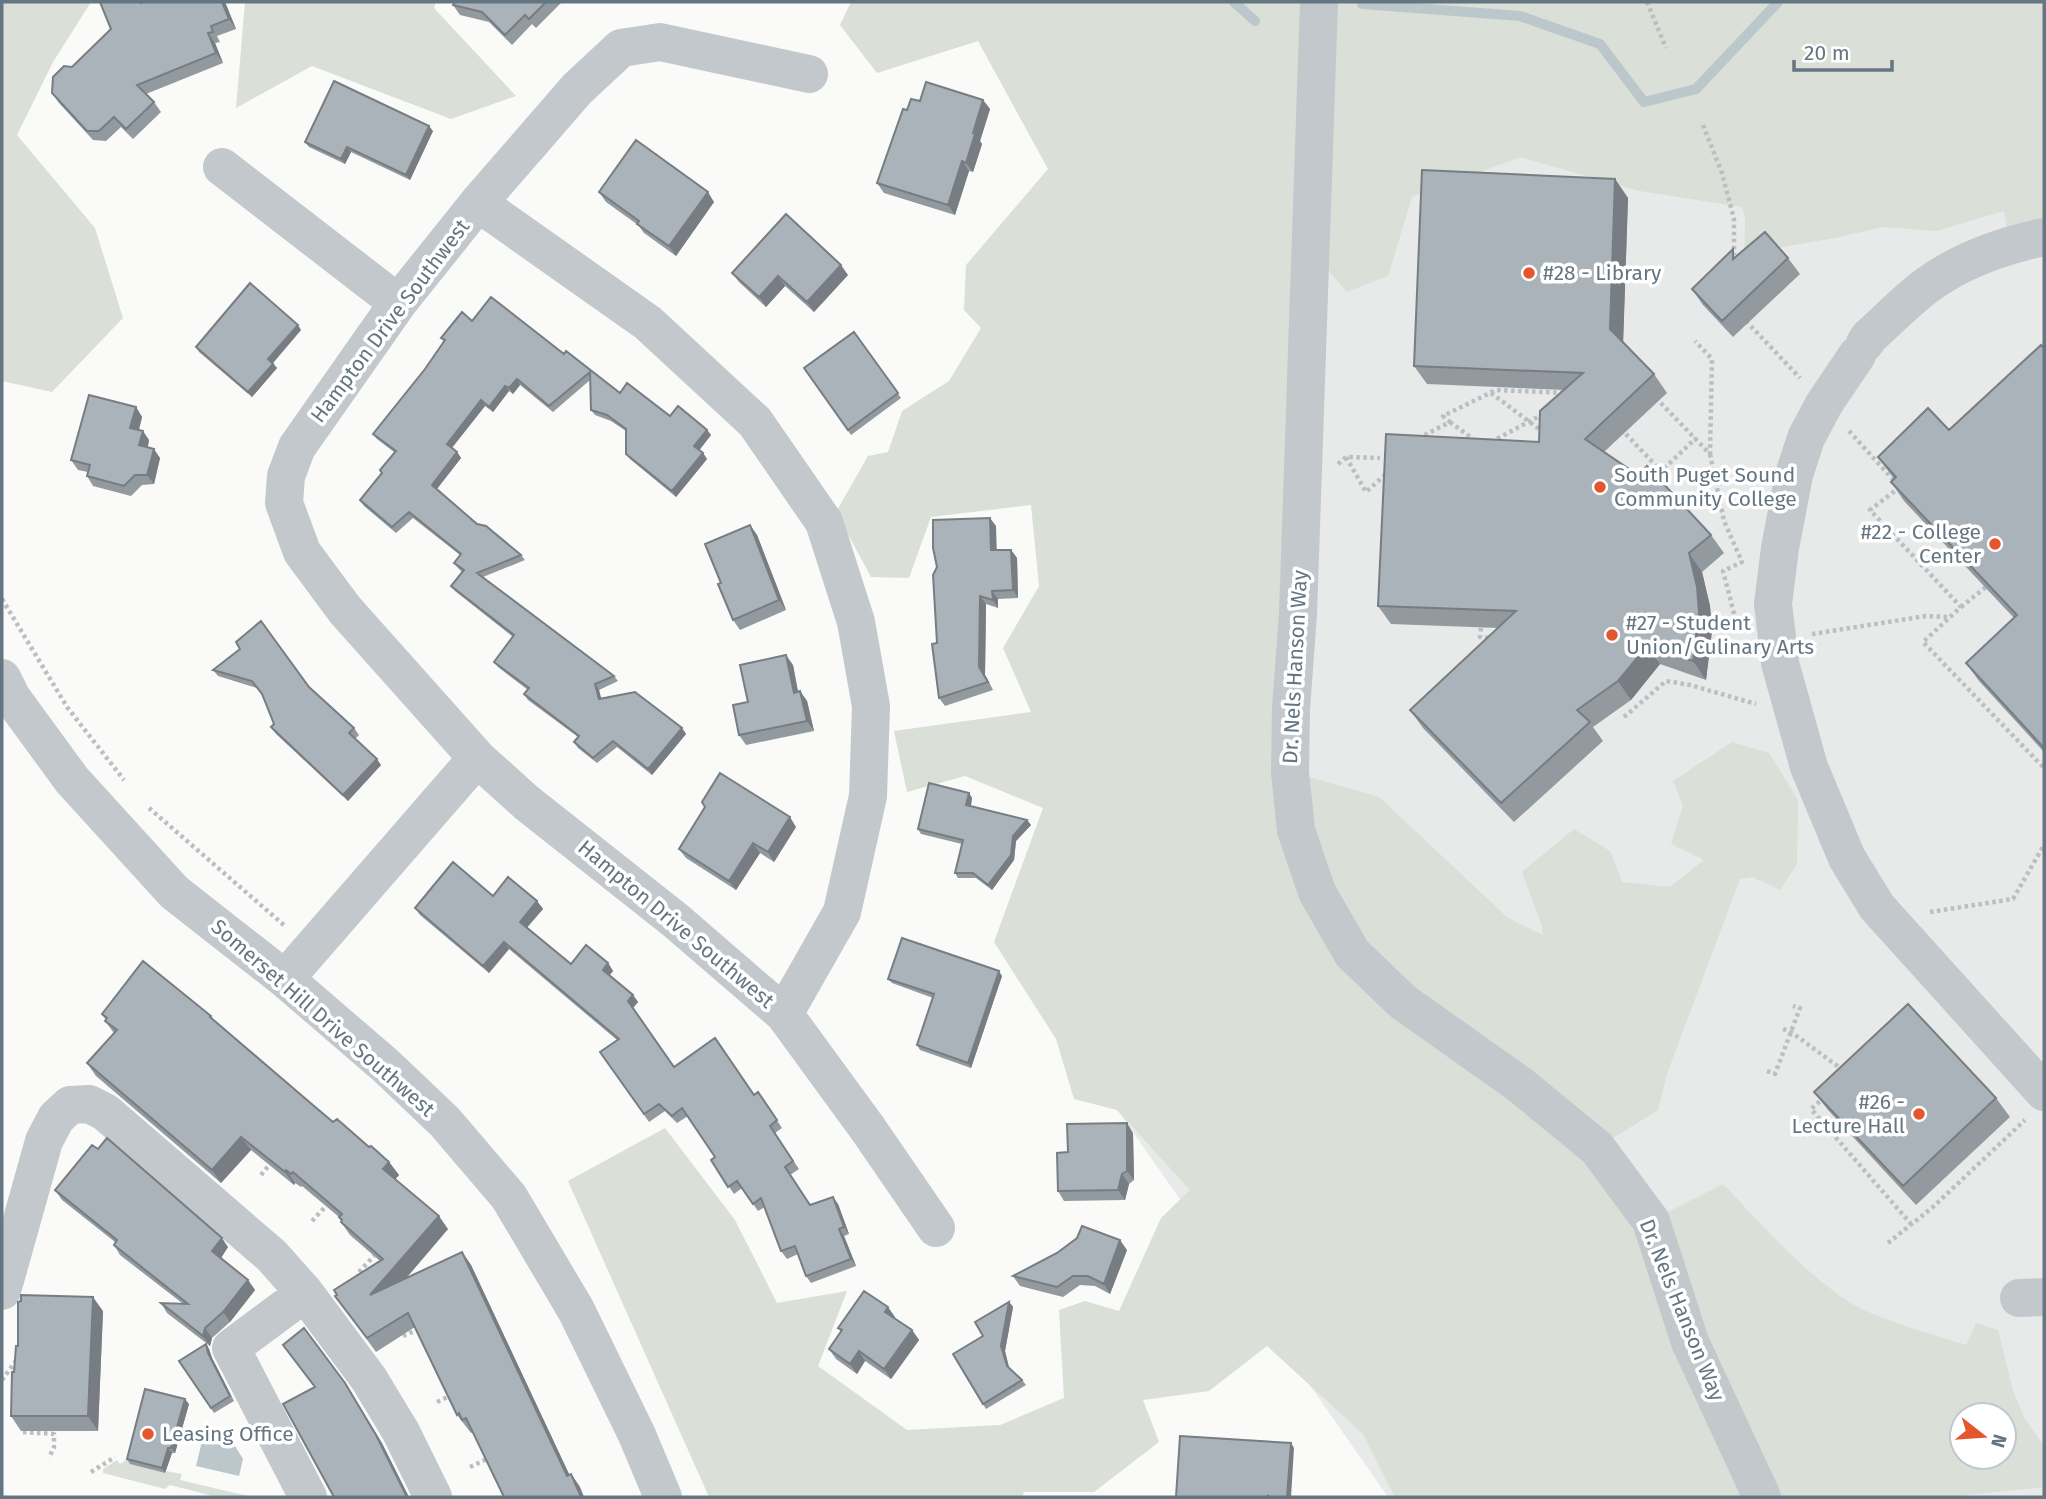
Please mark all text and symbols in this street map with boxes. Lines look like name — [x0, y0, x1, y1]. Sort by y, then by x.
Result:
scale bar — [1794, 28, 1892, 72]
text: 20 m — [1804, 40, 1850, 66]
street label: Hampton Drive Southwest — [305, 214, 475, 428]
place label: #28 - Library — [1543, 260, 1662, 286]
marker: #28 - Library — [1521, 265, 1537, 281]
place label: South Puget Sound Community College — [1614, 462, 1797, 512]
marker: South Puget Sound Community College — [1592, 479, 1608, 495]
place label: #22 - College Center — [1861, 519, 1981, 569]
marker: #22 - College Center — [1987, 536, 2003, 552]
street label: Dr. Nels Hanson Way — [1277, 569, 1313, 765]
place label: #27 - Student Union/Culinary Arts — [1626, 610, 1814, 660]
marker: #27 - Student Union/Culinary Arts — [1604, 627, 1620, 643]
street label: Hampton Drive Southwest — [573, 834, 780, 1014]
street label: Somerset Hill Drive Southwest — [206, 914, 440, 1123]
place label: #26 - Lecture Hall — [1791, 1089, 1905, 1139]
marker: #26 - Lecture Hall — [1911, 1106, 1927, 1122]
street label: Dr. Nels Hanson Way — [1634, 1215, 1731, 1405]
north arrow — [1948, 1401, 2018, 1471]
place label: Leasing Office — [162, 1421, 294, 1447]
marker: Leasing Office — [140, 1426, 156, 1442]
text: N — [1986, 1431, 2012, 1450]

